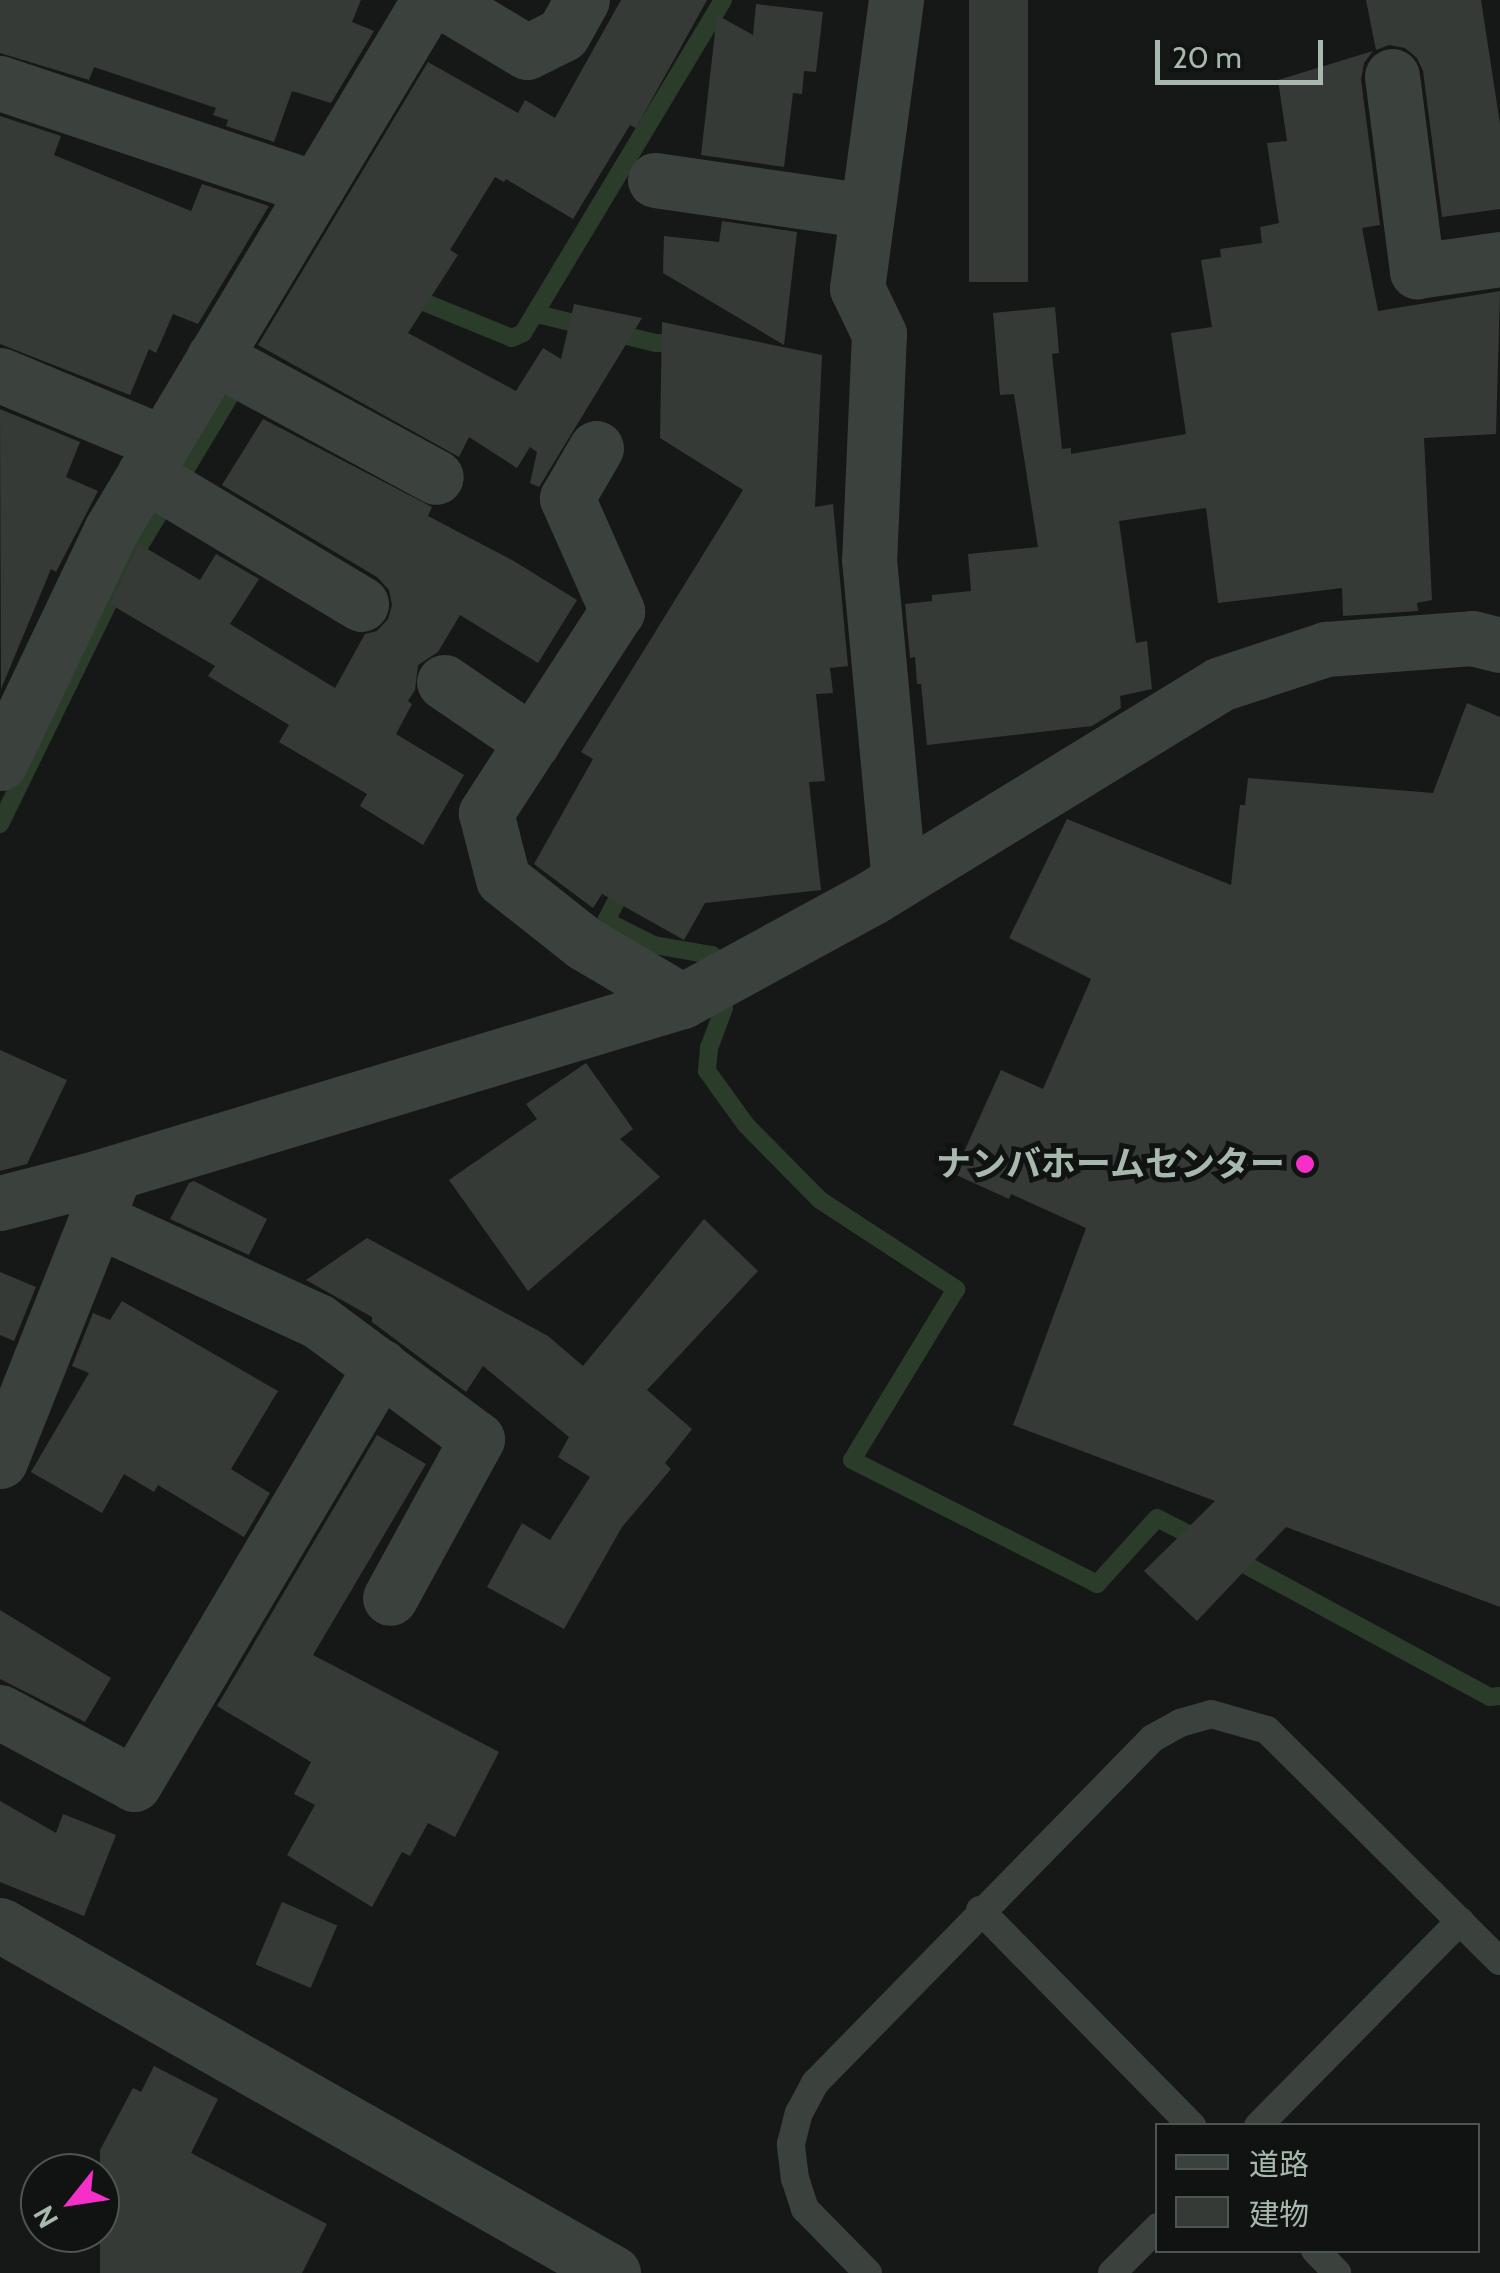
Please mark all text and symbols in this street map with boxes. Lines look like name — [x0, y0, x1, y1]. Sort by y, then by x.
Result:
scale bar — [1160, 20, 1328, 82]
text: 20 m — [1172, 39, 1242, 76]
place label: ナンバホームセンター — [935, 1143, 1285, 1185]
marker: ナンバホームセンター — [1294, 1153, 1316, 1175]
legend — [1155, 2123, 1480, 2253]
text: 道路 — [1249, 2146, 1309, 2183]
north arrow — [20, 2153, 120, 2253]
text: 建物 — [1249, 2196, 1309, 2233]
text: N — [26, 2200, 65, 2234]

